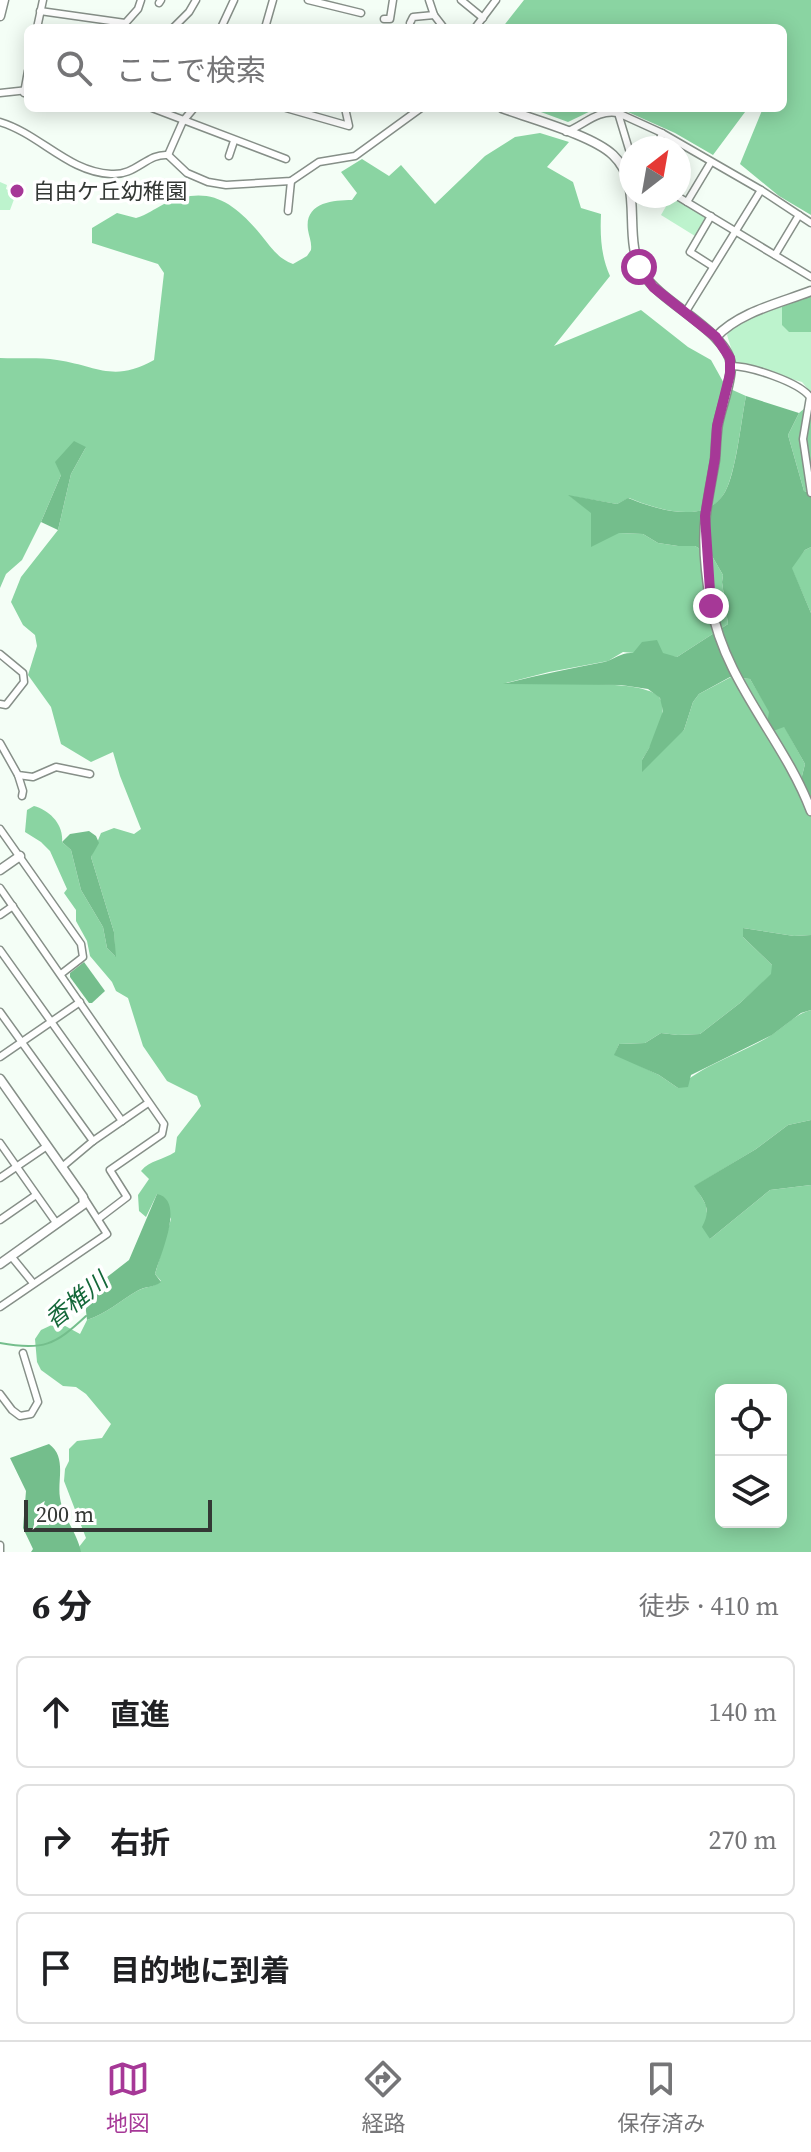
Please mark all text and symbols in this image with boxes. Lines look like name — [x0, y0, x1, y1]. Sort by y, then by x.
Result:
search box — [24, 24, 787, 112]
icon: search — [52, 46, 96, 90]
text: ここで検索 — [116, 50, 266, 91]
north arrow — [619, 136, 691, 208]
place label: 自由ケ丘幼稚園 — [33, 176, 187, 206]
marker: 自由ケ丘幼稚園 — [8, 182, 26, 200]
route start — [621, 249, 657, 285]
route end — [693, 588, 729, 624]
water label: 香椎川 — [38, 1263, 117, 1335]
map controls — [715, 1384, 787, 1528]
button: locate — [715, 1384, 787, 1456]
button: layers — [715, 1456, 787, 1528]
scale bar — [24, 1496, 212, 1532]
text: 200 m — [36, 1499, 94, 1529]
text: 6 分 — [32, 1583, 92, 1629]
text: 徒歩 · 410 m — [639, 1588, 779, 1624]
icon: ahead — [34, 1690, 78, 1734]
text: 直進 — [110, 1694, 170, 1735]
text: 140 m — [709, 1694, 777, 1730]
icon: right — [34, 1818, 78, 1862]
text: 右折 — [110, 1822, 170, 1863]
text: 270 m — [709, 1822, 777, 1858]
icon: arrive — [34, 1946, 78, 1990]
text: 目的地に到着 — [110, 1950, 290, 1991]
tab: 地図 — [106, 2057, 150, 2138]
tab: 経路 — [361, 2057, 405, 2138]
tab: 保存済み — [617, 2057, 705, 2138]

